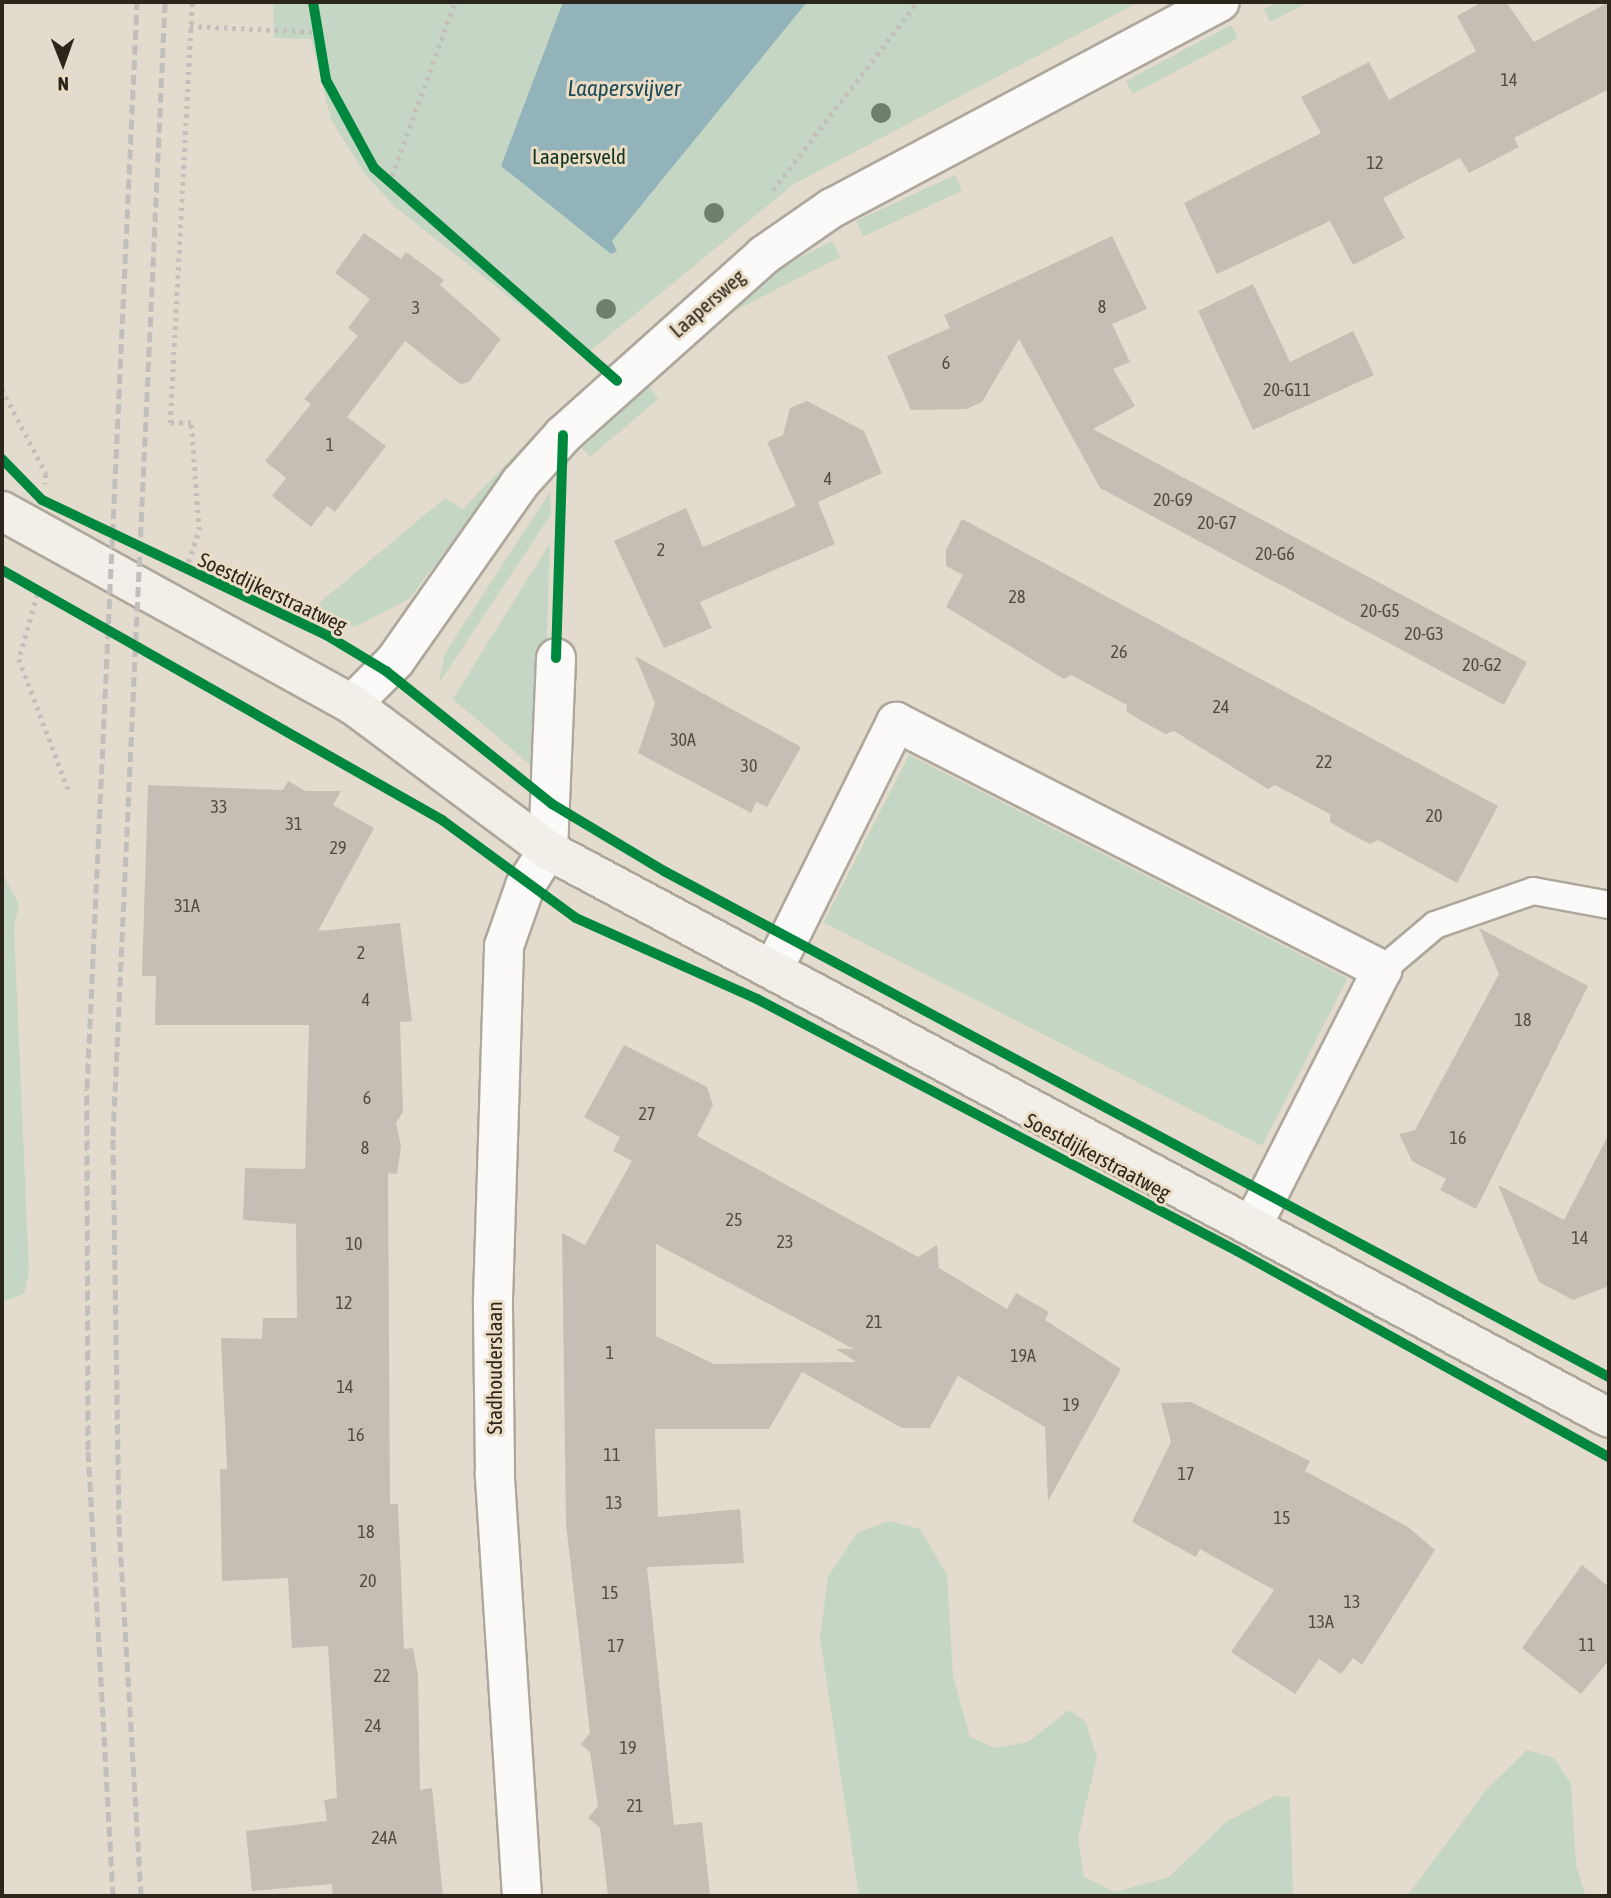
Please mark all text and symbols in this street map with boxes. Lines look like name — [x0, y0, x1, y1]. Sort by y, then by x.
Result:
north arrow — [28, 28, 98, 98]
house number: 14 — [1501, 69, 1517, 91]
text: N — [58, 73, 69, 95]
water label: Laapersvijver — [567, 74, 681, 102]
park label: Laapersveld — [532, 143, 626, 169]
house number: 12 — [1367, 152, 1383, 174]
street label: Laapersweg — [664, 263, 750, 343]
house number: 8 — [1098, 296, 1106, 318]
house number: 3 — [412, 297, 420, 319]
house number: 6 — [942, 352, 950, 374]
house number: 20-G11 — [1263, 379, 1311, 401]
house number: 1 — [326, 434, 334, 456]
house number: 4 — [824, 468, 832, 490]
house number: 20-G9 — [1153, 489, 1193, 511]
house number: 20-G7 — [1197, 512, 1237, 534]
house number: 2 — [657, 539, 665, 561]
house number: 20-G6 — [1255, 543, 1295, 565]
street label: Soestdijkerstraatweg — [195, 546, 351, 638]
house number: 28 — [1009, 586, 1025, 608]
house number: 20-G5 — [1360, 600, 1400, 622]
house number: 20-G3 — [1404, 623, 1444, 645]
house number: 26 — [1111, 641, 1127, 663]
house number: 20-G2 — [1462, 654, 1502, 676]
house number: 24 — [1213, 696, 1229, 718]
house number: 30A — [670, 729, 696, 751]
house number: 22 — [1316, 751, 1332, 773]
house number: 30 — [741, 755, 757, 777]
house number: 33 — [211, 796, 227, 818]
house number: 20 — [1426, 805, 1442, 827]
house number: 31 — [286, 813, 302, 835]
house number: 29 — [330, 837, 346, 859]
house number: 31A — [174, 895, 200, 917]
house number: 2 — [357, 942, 365, 964]
house number: 4 — [362, 989, 370, 1011]
house number: 18 — [1515, 1009, 1531, 1031]
house number: 6 — [363, 1087, 371, 1109]
house number: 27 — [639, 1103, 655, 1125]
street label: Soestdijkerstraatweg — [1021, 1107, 1175, 1205]
house number: 16 — [1450, 1127, 1466, 1149]
house number: 8 — [361, 1137, 369, 1159]
house number: 25 — [726, 1209, 742, 1231]
house number: 14 — [1572, 1227, 1588, 1249]
house number: 23 — [777, 1231, 793, 1253]
house number: 10 — [346, 1233, 362, 1255]
house number: 12 — [336, 1292, 352, 1314]
street label: Stadhouderslaan — [481, 1301, 507, 1435]
house number: 21 — [866, 1311, 882, 1333]
house number: 1 — [606, 1342, 614, 1364]
house number: 19A — [1010, 1345, 1036, 1367]
house number: 14 — [337, 1376, 353, 1398]
house number: 19 — [1063, 1394, 1079, 1416]
house number: 16 — [348, 1424, 364, 1446]
house number: 11 — [604, 1444, 620, 1466]
house number: 17 — [1178, 1463, 1194, 1485]
house number: 13 — [606, 1492, 622, 1514]
house number: 15 — [1274, 1507, 1290, 1529]
house number: 18 — [358, 1521, 374, 1543]
house number: 20 — [360, 1570, 376, 1592]
house number: 15 — [602, 1582, 618, 1604]
house number: 13 — [1344, 1591, 1360, 1613]
house number: 13A — [1308, 1611, 1334, 1633]
house number: 11 — [1579, 1634, 1595, 1656]
house number: 17 — [608, 1635, 624, 1657]
house number: 22 — [374, 1665, 390, 1687]
house number: 24 — [365, 1715, 381, 1737]
house number: 19 — [620, 1737, 636, 1759]
house number: 21 — [627, 1795, 643, 1817]
house number: 24A — [371, 1827, 397, 1849]

